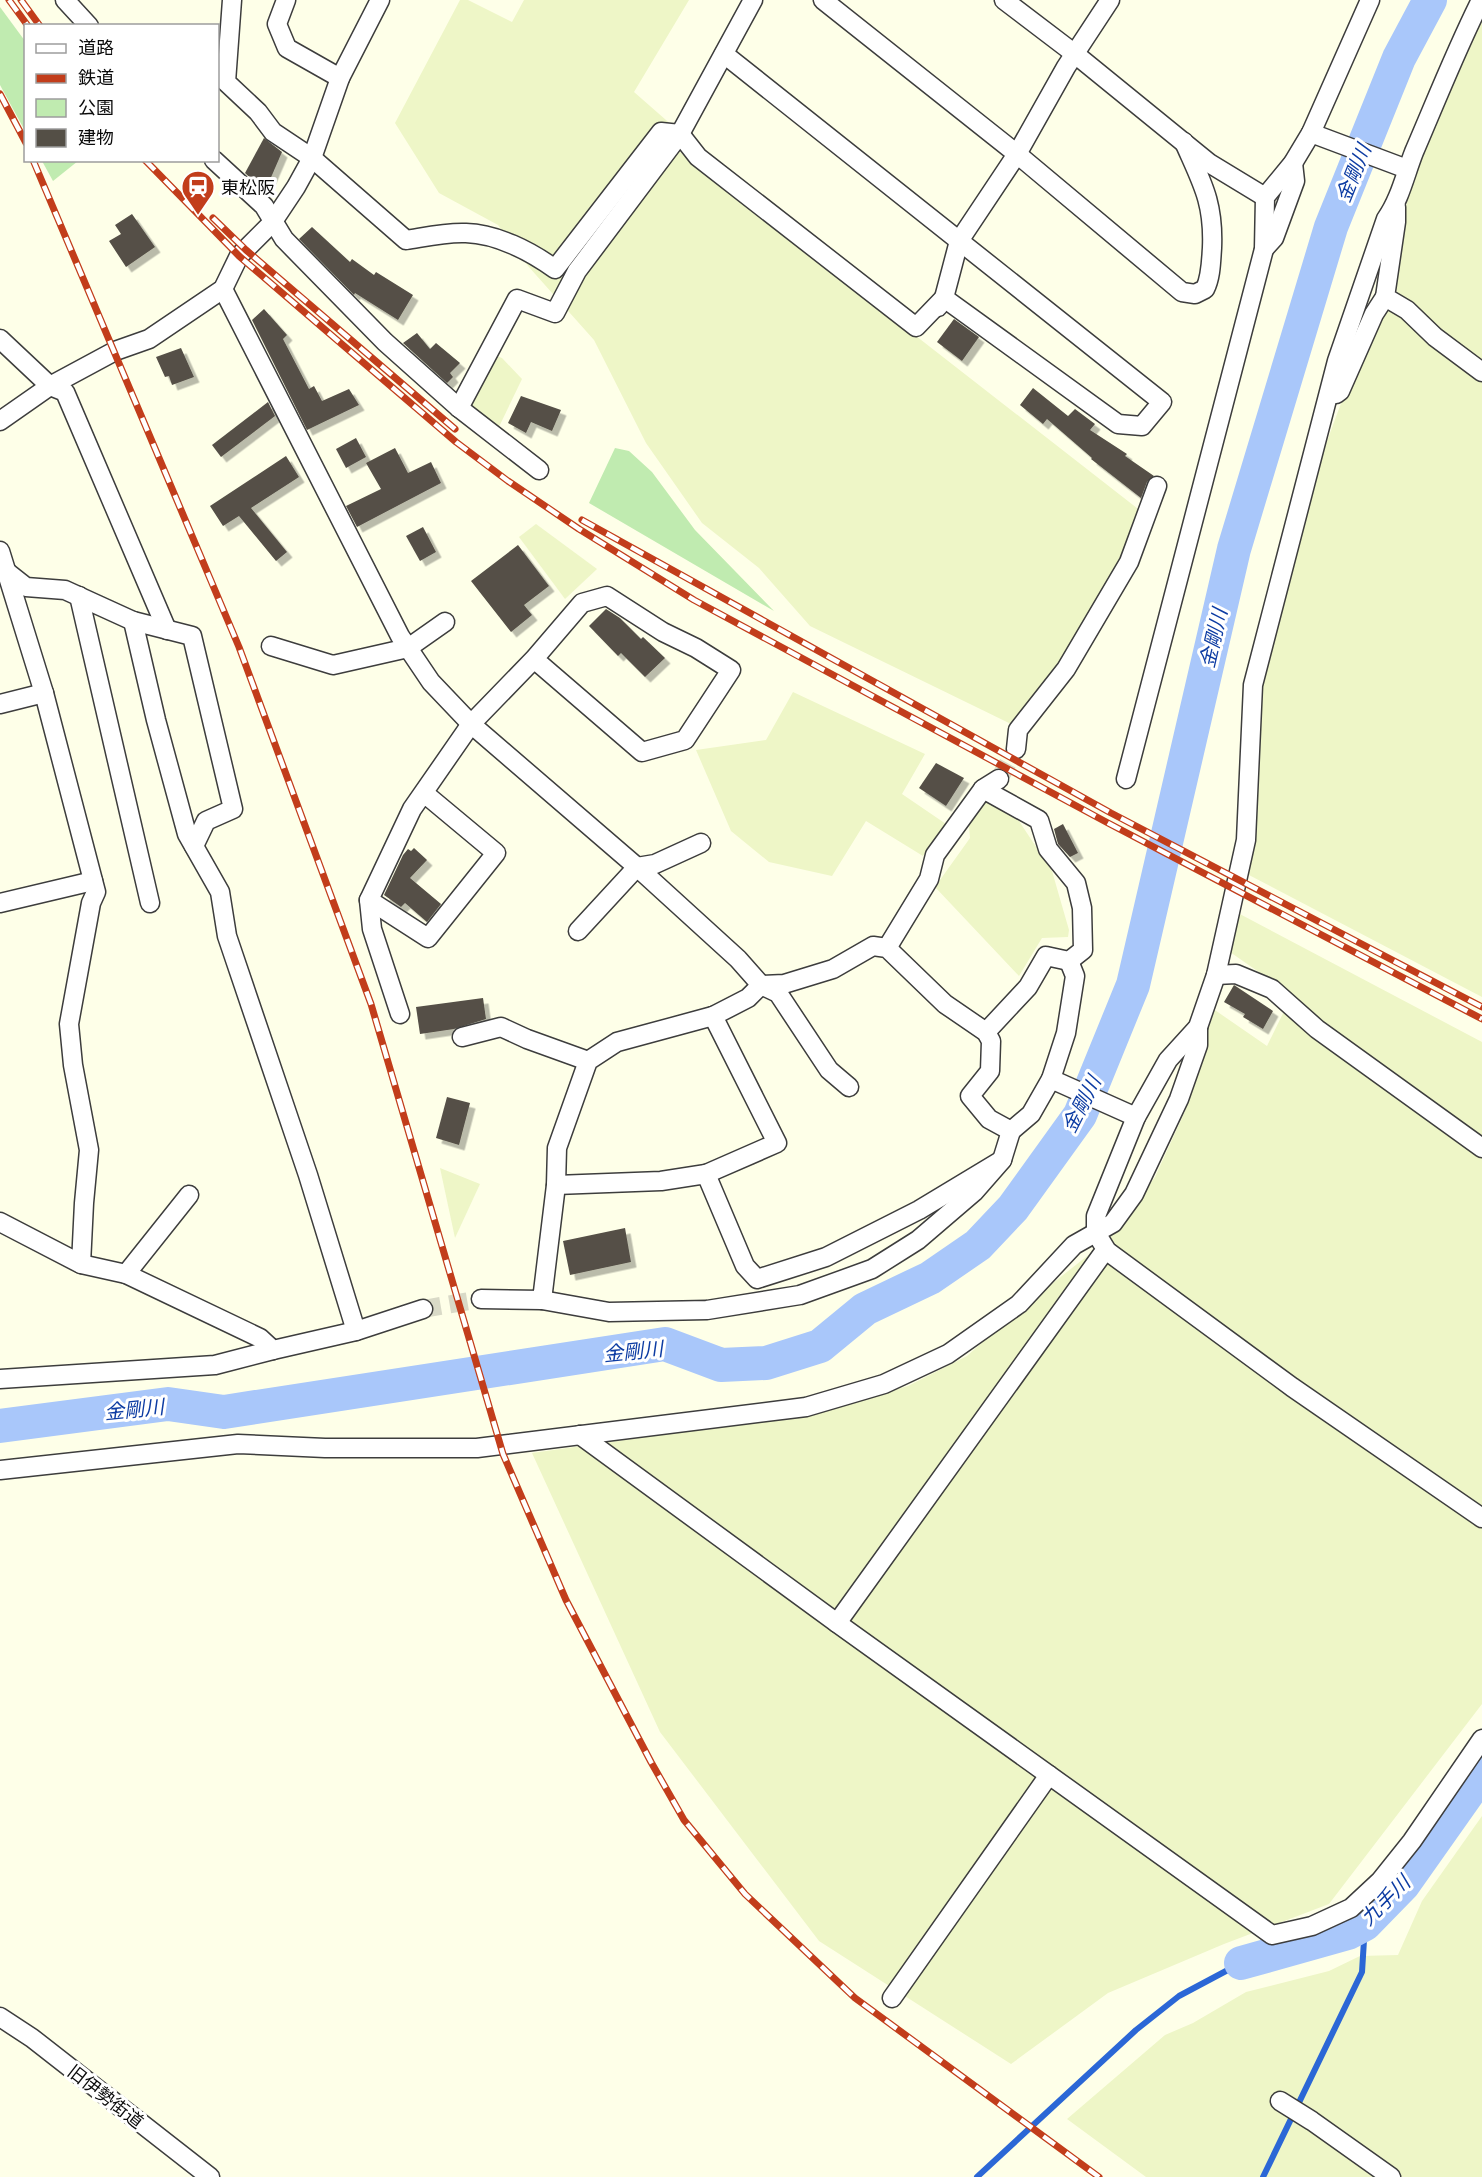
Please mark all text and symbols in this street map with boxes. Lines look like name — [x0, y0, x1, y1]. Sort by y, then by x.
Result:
legend — [24, 24, 219, 162]
text: 道路 — [78, 35, 114, 59]
text: 鉄道 — [78, 65, 114, 89]
text: 公園 — [78, 95, 114, 119]
text: 建物 — [78, 125, 114, 149]
water label: 金剛川 — [1329, 138, 1378, 206]
station icon: 東松阪 — [180, 169, 216, 216]
place label: 東松阪 — [221, 175, 275, 199]
water label: 金剛川 — [1193, 604, 1233, 670]
water label: 金剛川 — [1055, 1069, 1108, 1137]
water label: 金剛川 — [602, 1334, 666, 1368]
water label: 金剛川 — [103, 1392, 167, 1426]
water label: 九手川 — [1354, 1868, 1417, 1931]
street label: 旧伊勢街道 — [63, 2059, 149, 2133]

